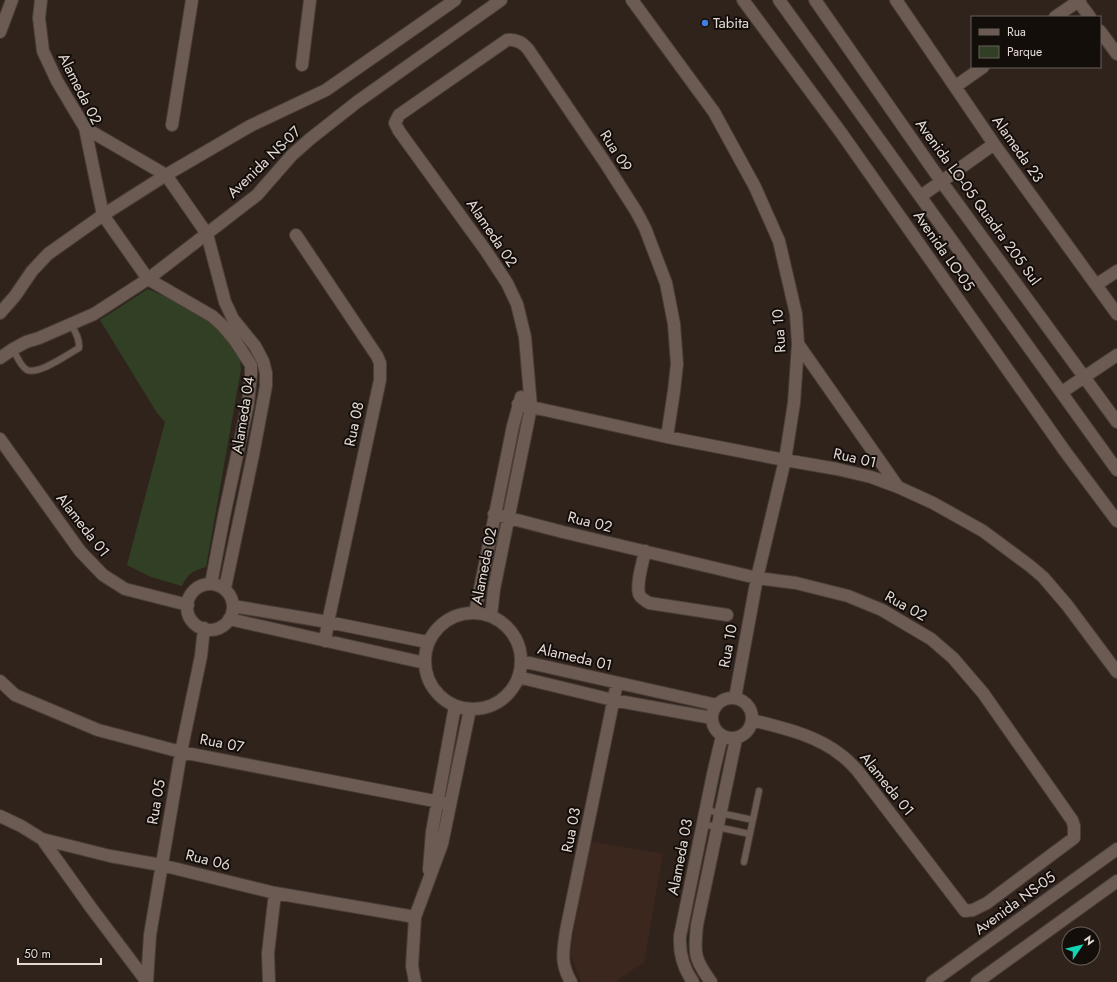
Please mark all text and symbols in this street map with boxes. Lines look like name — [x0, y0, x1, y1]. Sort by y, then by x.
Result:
place label: Tabita — [713, 12, 749, 34]
legend — [971, 16, 1101, 68]
marker: Tabita — [700, 18, 710, 28]
text: Rua — [1007, 23, 1026, 41]
text: Parque — [1007, 43, 1042, 61]
street label: Alameda 02 — [53, 49, 107, 129]
street label: Alameda 23 — [987, 111, 1049, 187]
street label: Avenida LO-05 Quadra 205 Sul — [912, 115, 1044, 289]
street label: Avenida NS-07 — [222, 121, 306, 203]
street label: Rua 09 — [594, 126, 638, 176]
street label: Alameda 02 — [461, 195, 523, 271]
street label: Avenida LO-05 — [910, 207, 978, 295]
street label: Rua 10 — [767, 308, 791, 354]
street label: Alameda 04 — [226, 375, 260, 455]
street label: Rua 08 — [339, 400, 369, 448]
street label: Rua 01 — [831, 442, 879, 474]
street label: Alameda 01 — [51, 488, 115, 562]
street label: Rua 02 — [565, 506, 615, 538]
street label: Alameda 02 — [466, 526, 502, 606]
street label: Rua 02 — [881, 585, 931, 627]
street label: Rua 10 — [713, 622, 743, 670]
street label: Alameda 01 — [535, 638, 615, 676]
street label: Rua 07 — [198, 728, 246, 758]
street label: Alameda 01 — [855, 748, 919, 820]
street label: Rua 05 — [141, 778, 171, 826]
street label: Rua 03 — [556, 806, 586, 854]
street label: Alameda 03 — [662, 817, 698, 897]
street label: Rua 06 — [183, 844, 233, 876]
street label: Avenida NS-05 — [970, 866, 1060, 940]
north arrow — [1061, 926, 1101, 966]
text: N — [1080, 932, 1098, 948]
scale bar — [18, 940, 101, 966]
text: 50 m — [24, 945, 51, 963]

